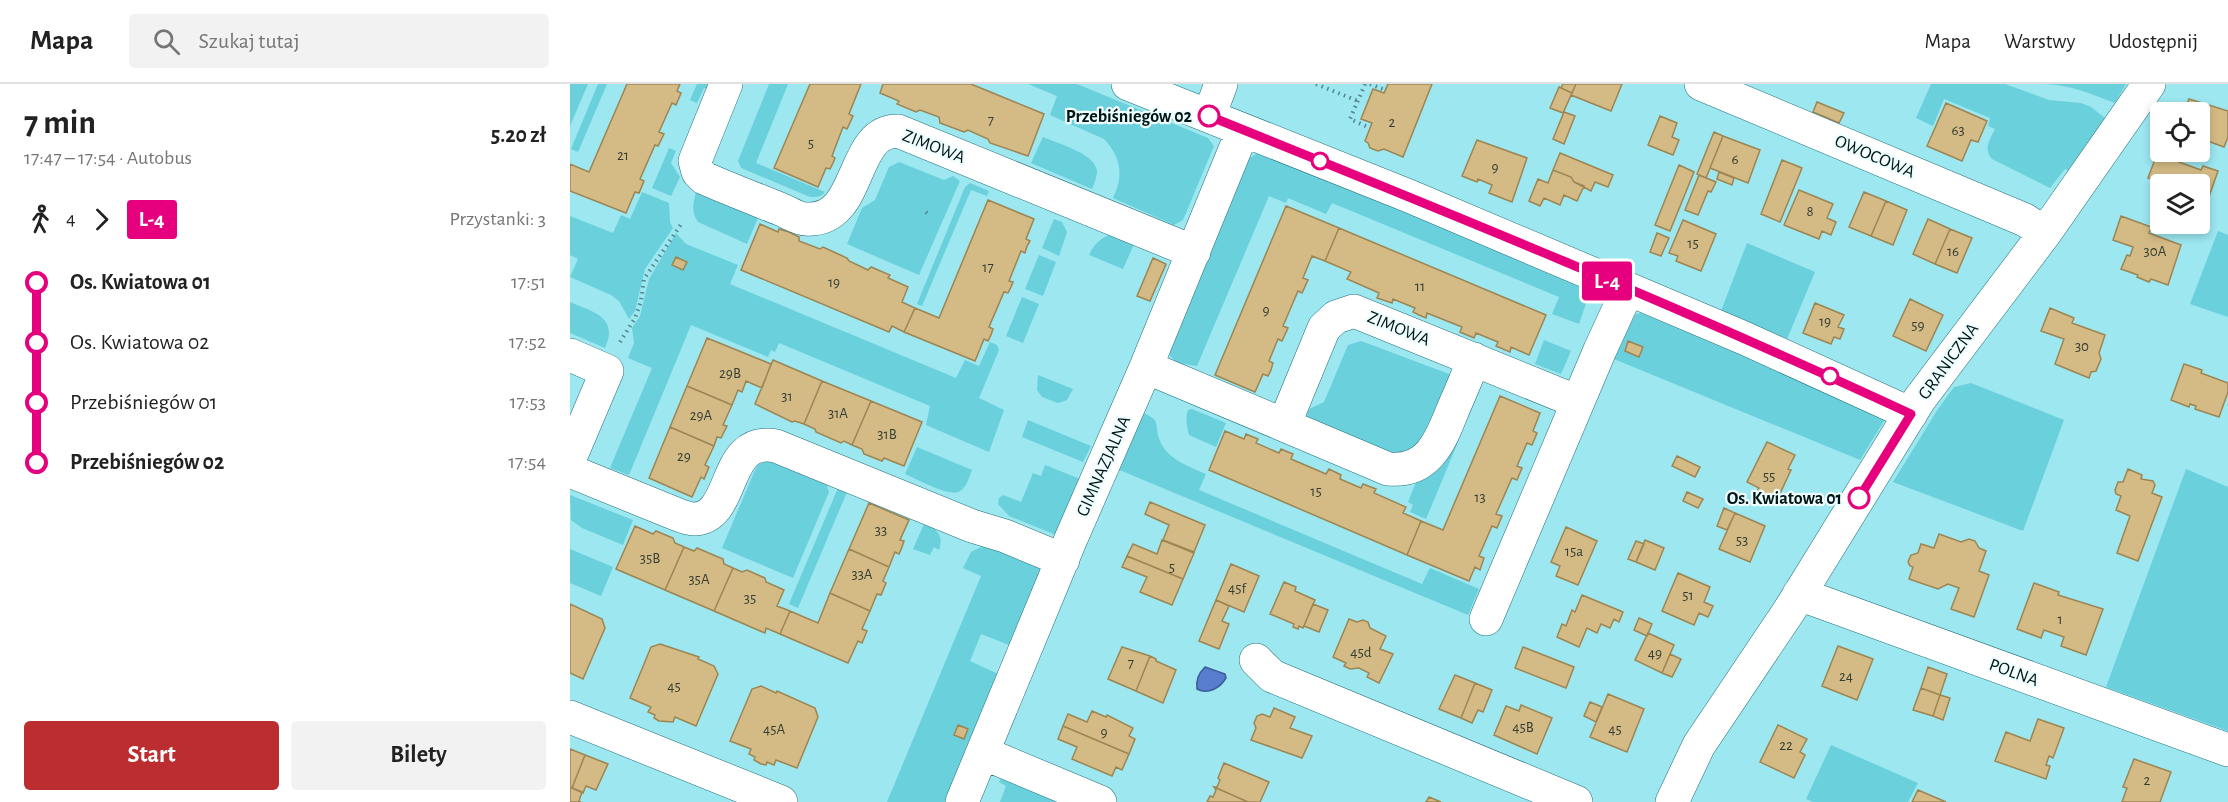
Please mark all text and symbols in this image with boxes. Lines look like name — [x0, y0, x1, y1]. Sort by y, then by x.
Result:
search box — [129, 14, 549, 68]
icon: search — [150, 25, 183, 58]
text: Mapa — [30, 27, 93, 55]
text: Szukaj tutaj — [198, 30, 300, 52]
text: Mapa — [1925, 31, 1971, 52]
text: Warstwy — [2004, 31, 2075, 52]
text: Udostępnij — [2108, 31, 2198, 52]
map controls — [2150, 102, 2210, 234]
button: locate — [2150, 102, 2210, 162]
marker: Przebiśniegów 02 — [1198, 105, 1220, 127]
text: 7 min — [24, 107, 96, 140]
place label: Przebiśniegów 02 — [1066, 108, 1193, 126]
house number: 7 — [988, 113, 994, 128]
house number: 2 — [1389, 115, 1396, 130]
house number: 63 — [1951, 123, 1965, 138]
text: 5.20 zł — [491, 124, 546, 146]
street label: ZIMOWA — [900, 127, 968, 167]
street label: OWOCOWA — [1832, 132, 1918, 182]
house number: 5 — [808, 136, 814, 151]
text: 17:47 – 17:54 · Autobus — [24, 148, 192, 168]
house number: 21 — [617, 148, 629, 163]
unlabelled marker — [1311, 152, 1329, 170]
house number: 6 — [1731, 152, 1739, 167]
house number: 9 — [1491, 160, 1499, 175]
button: layers — [2150, 174, 2210, 234]
icon: walk — [24, 203, 57, 236]
icon: forward — [85, 203, 118, 236]
house number: 8 — [1806, 204, 1814, 219]
text: 4 — [66, 209, 76, 229]
text: L-4 — [139, 209, 165, 230]
text: Przystanki: 3 — [449, 209, 546, 229]
house number: 15 — [1687, 236, 1699, 251]
house number: 16 — [1947, 244, 1959, 259]
house number: 30A — [2144, 244, 2167, 259]
house number: 17 — [982, 260, 994, 275]
line badge: L-4 — [1572, 262, 1642, 300]
text: Os. Kwiatowa 01 — [70, 271, 211, 293]
text: L-4 — [1594, 271, 1620, 292]
text: 17:51 — [511, 272, 546, 292]
house number: 19 — [828, 275, 840, 290]
house number: 11 — [1415, 279, 1425, 294]
house number: 9 — [1262, 303, 1270, 318]
street label: ZIMOWA — [1365, 308, 1433, 350]
house number: 19 — [1819, 314, 1831, 329]
house number: 59 — [1911, 318, 1925, 333]
street label: GRANICZNA — [1915, 320, 1983, 403]
text: Os. Kwiatowa 02 — [70, 331, 209, 353]
text: 17:52 — [509, 332, 546, 352]
house number: 30 — [2075, 339, 2089, 354]
house number: 29B — [719, 366, 741, 381]
unlabelled marker — [1821, 367, 1839, 385]
house number: 31 — [781, 389, 793, 404]
text: Przebiśniegów 01 — [70, 391, 217, 413]
text: 17:53 — [510, 392, 546, 412]
house number: 31A — [828, 406, 848, 421]
house number: 29A — [690, 408, 713, 423]
street label: GIMNAZJALNA — [1074, 413, 1134, 519]
house number: 31B — [877, 427, 897, 442]
house number: 29 — [677, 449, 691, 464]
text: Przebiśniegów 02 — [70, 451, 224, 473]
text: 17:54 — [508, 452, 546, 472]
house number: 55 — [1763, 469, 1775, 484]
house number: 15 — [1310, 484, 1322, 499]
marker: Os. Kwiatowa 01 — [1848, 487, 1870, 509]
house number: 13 — [1474, 490, 1486, 505]
place label: Os. Kwiatowa 01 — [1727, 490, 1842, 508]
house number: 33 — [875, 523, 887, 538]
house number: 53 — [1736, 533, 1748, 548]
house number: 15a — [1565, 544, 1583, 559]
house number: 35B — [640, 551, 660, 566]
house number: 5 — [1169, 560, 1175, 575]
house number: 33A — [851, 567, 873, 582]
house number: 35A — [688, 572, 710, 587]
house number: 45f — [1228, 581, 1247, 596]
house number: 51 — [1682, 588, 1694, 603]
house number: 35 — [744, 591, 756, 606]
house number: 1 — [2057, 612, 2063, 627]
house number: 45d — [1350, 645, 1372, 660]
house number: 49 — [1648, 646, 1662, 661]
house number: 7 — [1128, 656, 1134, 671]
street label: POLNA — [1987, 656, 2041, 690]
house number: 24 — [1839, 669, 1853, 684]
house number: 45 — [667, 679, 681, 694]
house number: 45B — [1512, 720, 1534, 735]
button: Start — [24, 721, 279, 790]
button: Bilety — [291, 721, 546, 790]
house number: 45A — [763, 722, 785, 737]
house number: 45 — [1608, 722, 1622, 737]
house number: 9 — [1100, 725, 1108, 740]
house number: 22 — [1779, 738, 1793, 753]
house number: 2 — [2144, 773, 2151, 788]

